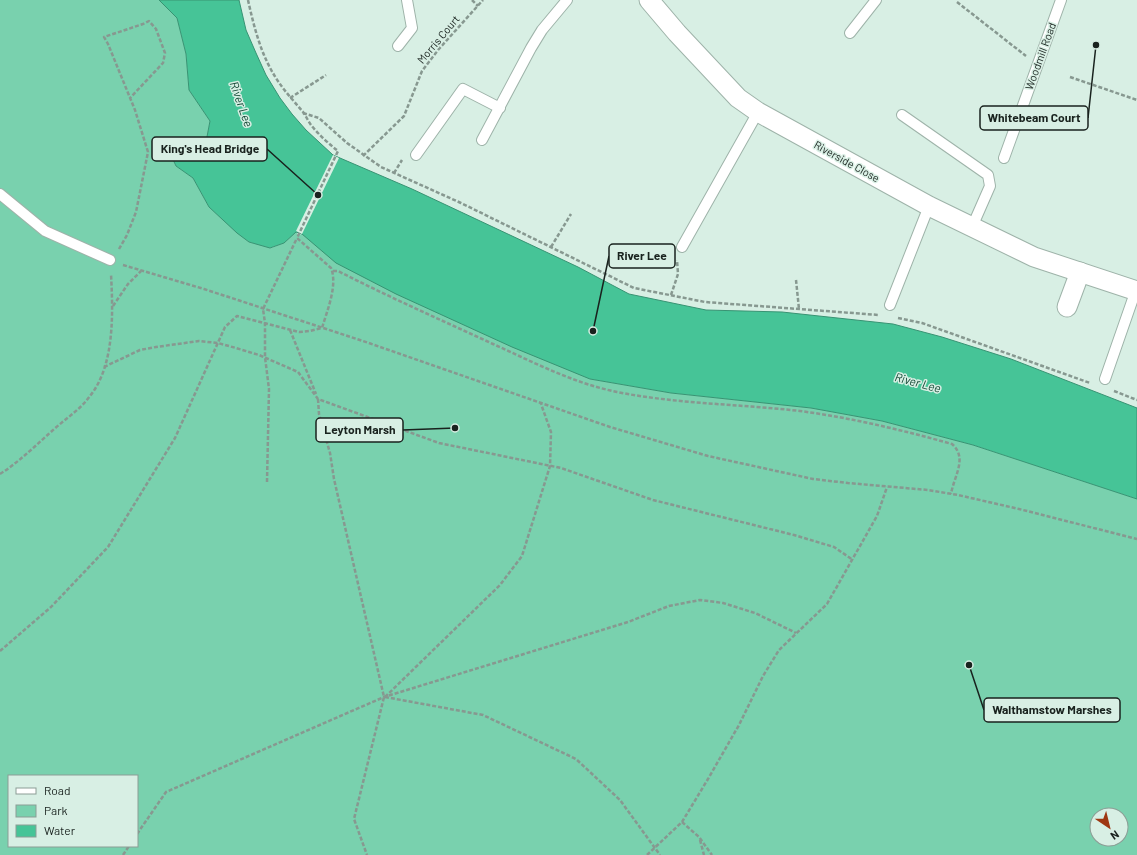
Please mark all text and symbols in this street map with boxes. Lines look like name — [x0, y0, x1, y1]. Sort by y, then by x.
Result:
street label: Morris Court — [414, 12, 462, 66]
street label: Woodmill Road — [1022, 21, 1058, 91]
water label: River Lee — [228, 79, 256, 129]
callout: Whitebeam Court — [980, 106, 1088, 130]
text: Whitebeam Court — [988, 110, 1081, 124]
callout: King's Head Bridge — [152, 137, 267, 161]
street label: Riverside Close — [812, 138, 882, 184]
text: King's Head Bridge — [161, 141, 260, 155]
callout: River Lee — [609, 244, 675, 268]
text: River Lee — [617, 248, 667, 262]
water label: River Lee — [893, 369, 943, 395]
callout: Leyton Marsh — [316, 418, 403, 442]
text: Leyton Marsh — [324, 422, 396, 436]
callout: Walthamstow Marshes — [984, 698, 1120, 722]
text: Walthamstow Marshes — [992, 702, 1112, 716]
legend — [8, 775, 138, 847]
text: Road — [44, 783, 71, 797]
text: Park — [44, 803, 68, 817]
north arrow — [1089, 807, 1129, 847]
text: Water — [44, 823, 76, 837]
text: N — [1108, 828, 1122, 843]

